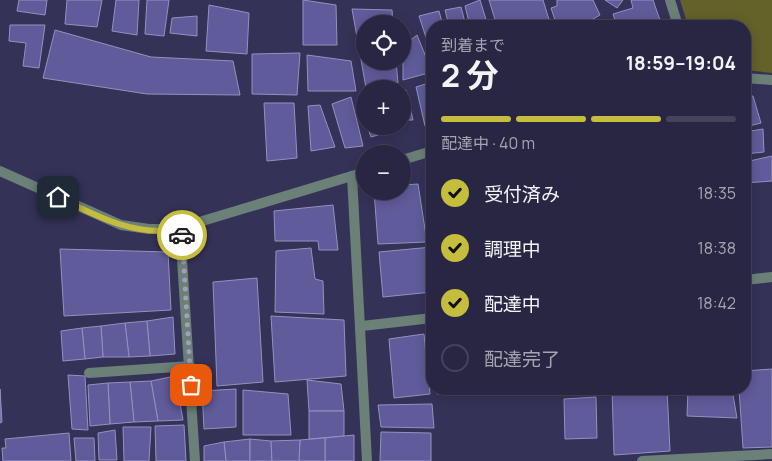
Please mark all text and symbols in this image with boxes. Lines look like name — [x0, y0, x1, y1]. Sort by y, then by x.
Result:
map controls — [356, 15, 411, 200]
button: locate — [356, 15, 411, 70]
text: 到着まで — [441, 34, 505, 56]
text: 18:59–19:04 — [626, 50, 736, 76]
text: 2 分 — [441, 53, 498, 97]
button: + — [356, 80, 411, 135]
text: 配達中 · 40 m — [441, 132, 535, 154]
button: − — [356, 145, 411, 200]
pin — [37, 176, 79, 218]
icon: check — [441, 179, 469, 207]
text: 受付済み — [484, 181, 560, 207]
text: 18:35 — [698, 182, 736, 204]
icon: home — [44, 183, 72, 211]
courier — [157, 210, 207, 260]
icon: car — [168, 221, 196, 249]
icon: check — [441, 234, 469, 262]
text: 調理中 — [484, 236, 541, 262]
text: 18:38 — [698, 237, 736, 259]
icon: check — [441, 289, 469, 317]
text: 配達中 — [484, 291, 541, 317]
text: 18:42 — [697, 292, 736, 314]
text: 配達完了 — [484, 346, 560, 372]
pin — [170, 364, 212, 406]
icon: bag — [177, 371, 205, 399]

